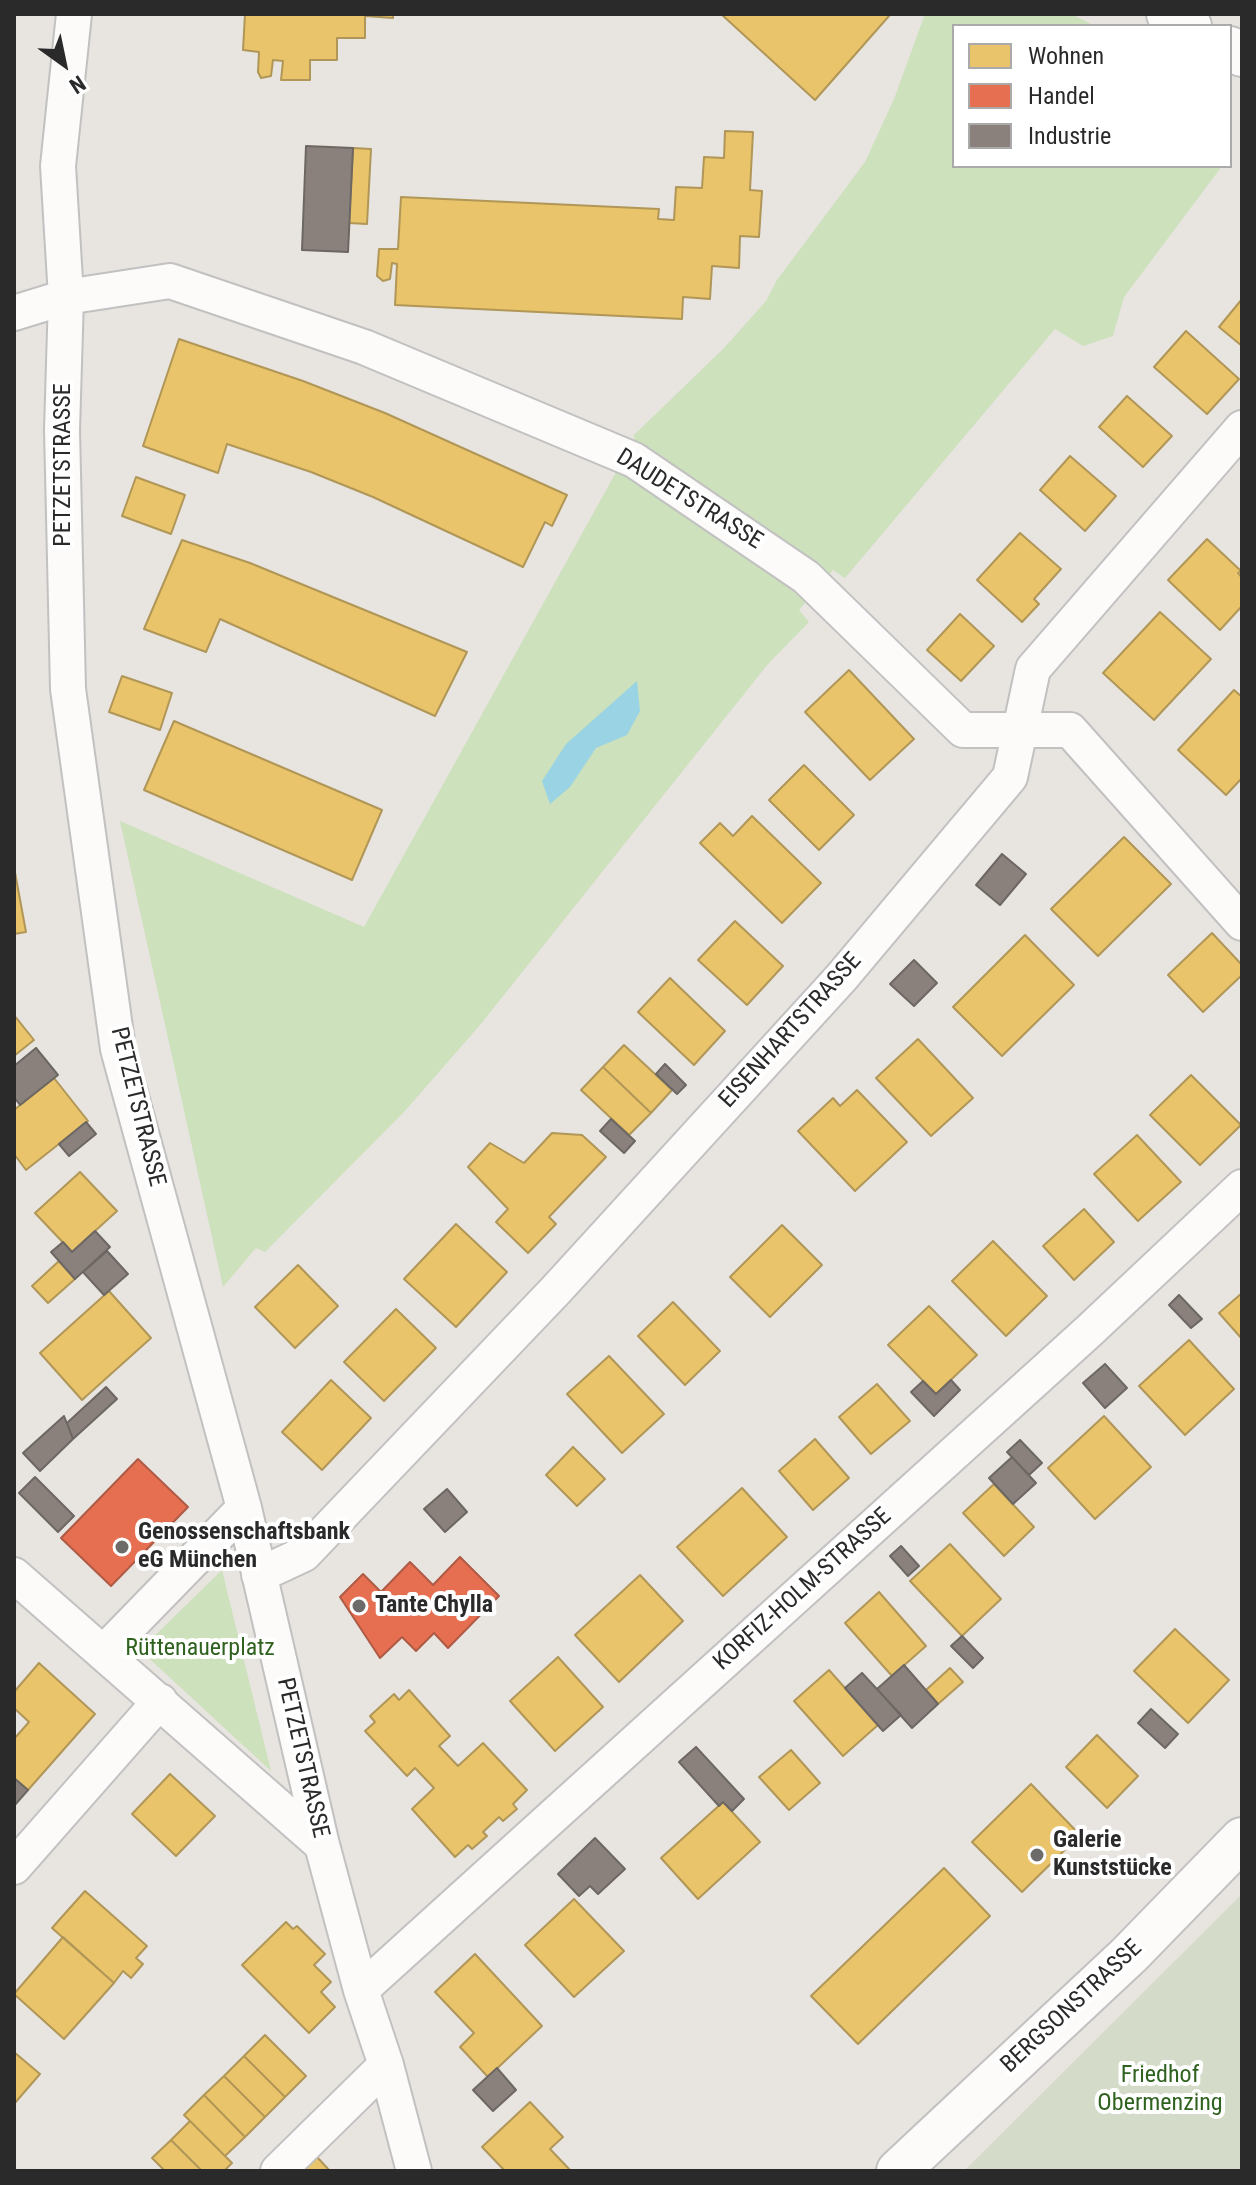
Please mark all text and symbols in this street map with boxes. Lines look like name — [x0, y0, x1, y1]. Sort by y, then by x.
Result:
north arrow — [24, 24, 104, 104]
legend — [952, 24, 1232, 168]
text: Wohnen — [1028, 42, 1104, 70]
text: N — [65, 70, 90, 99]
text: Handel — [1028, 82, 1095, 110]
text: Industrie — [1028, 122, 1111, 150]
street label: PETZETSTRASSE — [50, 383, 78, 547]
street label: DAUDETSTRASSE — [611, 444, 767, 556]
street label: EISENHARTSTRASSE — [714, 948, 868, 1114]
street label: PETZETSTRASSE — [103, 1024, 171, 1190]
street label: KORFIZ-HOLM-STRASSE — [708, 1503, 898, 1677]
place label: Genossenschaftsbank eG München — [138, 1519, 350, 1575]
marker: Genossenschaftsbank eG München — [113, 1538, 131, 1556]
place label: Tante Chylla — [375, 1592, 493, 1620]
marker: Tante Chylla — [350, 1597, 368, 1615]
park label: Rüttenauerplatz — [125, 1635, 275, 1663]
street label: PETZETSTRASSE — [270, 1675, 334, 1841]
place label: Galerie Kunststücke — [1053, 1827, 1172, 1883]
marker: Galerie Kunststücke — [1028, 1846, 1046, 1864]
street label: BERGSONSTRASSE — [996, 1934, 1148, 2080]
park label: Friedhof Obermenzing — [1097, 2062, 1223, 2118]

